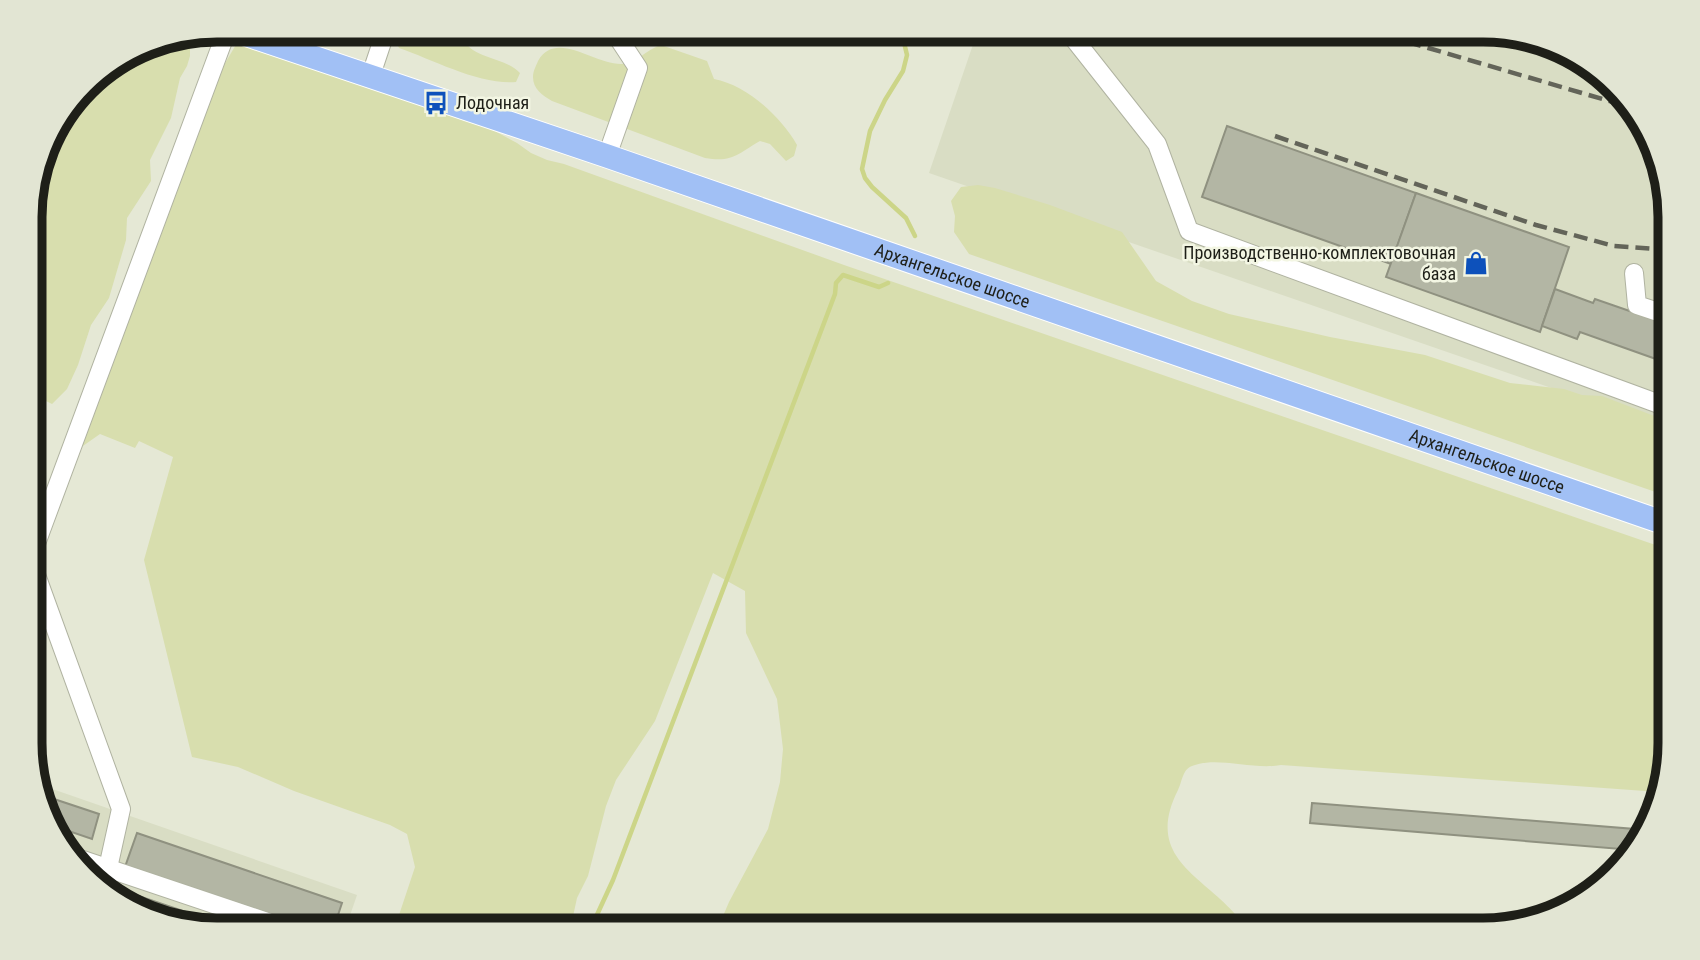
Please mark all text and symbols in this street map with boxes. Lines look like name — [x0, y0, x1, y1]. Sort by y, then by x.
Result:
bus stop icon: Лодочная — [422, 89, 450, 117]
place label: Лодочная — [456, 92, 529, 113]
street label: Архангельское шоссе — [872, 239, 1033, 312]
place label: Производственно-комплектовочная база — [1183, 242, 1456, 284]
shop icon: Производственно-комплектовочная база — [1462, 249, 1490, 277]
street label: Архангельское шоссе — [1407, 424, 1567, 498]

